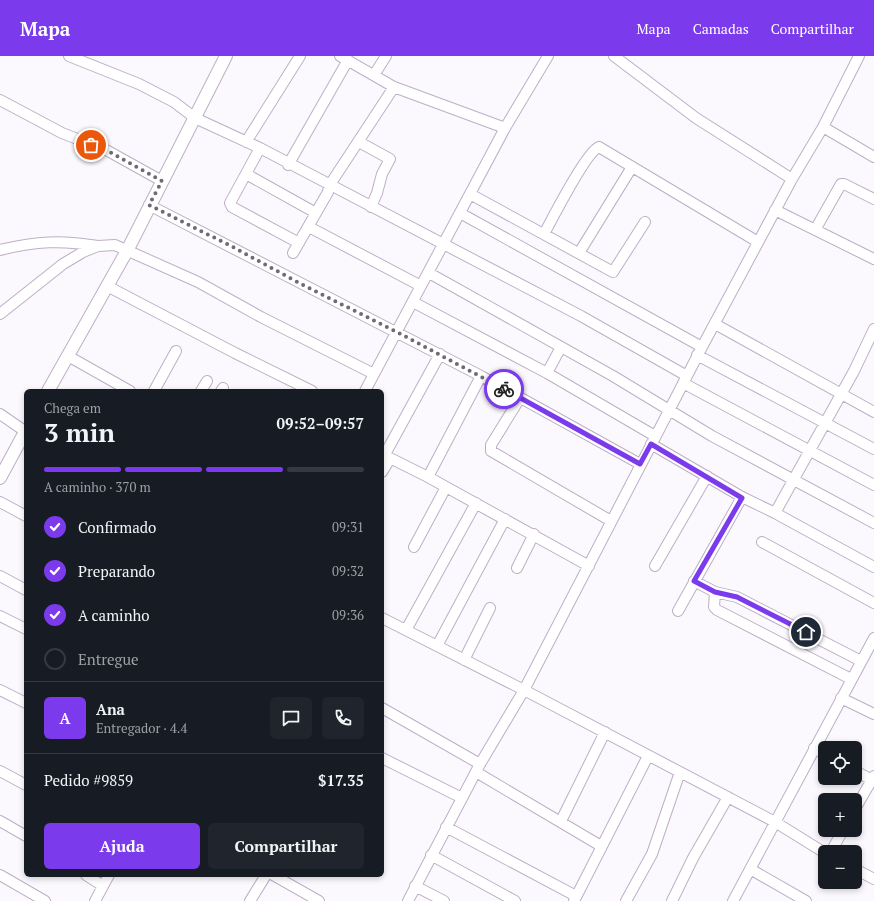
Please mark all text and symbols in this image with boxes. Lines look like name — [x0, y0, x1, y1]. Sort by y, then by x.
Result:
text: Mapa — [20, 16, 70, 41]
text: Mapa — [636, 19, 671, 38]
text: Camadas — [693, 19, 749, 38]
text: Compartilhar — [771, 19, 854, 38]
pin — [74, 128, 108, 162]
icon: bag — [80, 134, 102, 156]
courier — [484, 369, 524, 409]
icon: bike — [493, 378, 515, 400]
text: Chega em — [44, 399, 101, 417]
text: 09:52–09:57 — [277, 413, 364, 433]
text: 3 min — [44, 415, 115, 449]
text: A caminho · 370 m — [44, 478, 151, 496]
icon: check — [44, 516, 66, 538]
text: Confirmado — [78, 517, 156, 537]
text: 09:31 — [332, 518, 364, 536]
icon: check — [44, 560, 66, 582]
text: Preparando — [78, 561, 155, 581]
text: 09:32 — [332, 562, 364, 580]
icon: check — [44, 604, 66, 626]
text: A caminho — [78, 605, 150, 625]
text: 09:36 — [332, 606, 364, 624]
pin — [789, 615, 823, 649]
icon: home — [795, 621, 817, 643]
text: Entregue — [78, 649, 139, 669]
button: chat — [270, 697, 312, 739]
button: phone — [322, 697, 364, 739]
text: Ana — [96, 699, 125, 719]
text: A — [60, 708, 70, 728]
text: Entregador · 4.4 — [96, 719, 187, 737]
map controls — [818, 741, 862, 889]
button: locate — [818, 741, 862, 785]
text: Pedido #9859 — [44, 770, 133, 790]
text: $17.35 — [318, 770, 364, 790]
button: + — [818, 793, 862, 837]
button: Ajuda — [44, 823, 200, 869]
button: Compartilhar — [208, 823, 364, 869]
button: − — [818, 845, 862, 889]

